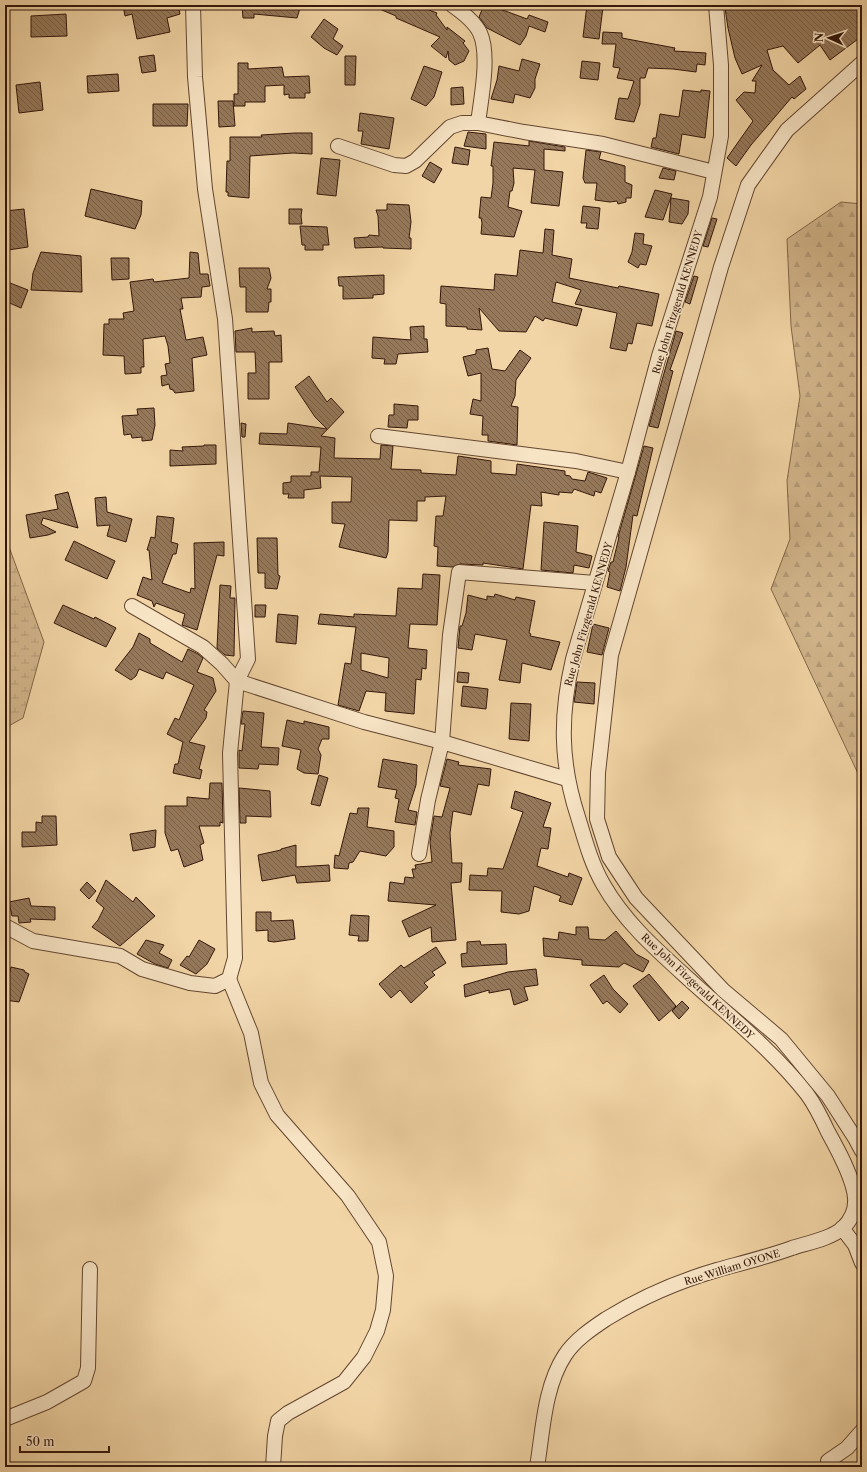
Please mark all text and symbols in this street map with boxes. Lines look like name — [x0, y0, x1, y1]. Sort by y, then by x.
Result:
north arrow — [809, 18, 849, 58]
text: N — [812, 32, 826, 43]
street label: Rue John Fitzgerald KENNEDY — [649, 228, 706, 376]
street label: Rue John Fitzgerald KENNEDY — [562, 540, 616, 688]
street label: Rue John Fitzgerald KENNEDY — [639, 931, 757, 1043]
street label: Rue William OYONE — [683, 1247, 782, 1288]
scale bar — [20, 1428, 109, 1454]
text: 50 m — [26, 1434, 55, 1449]

